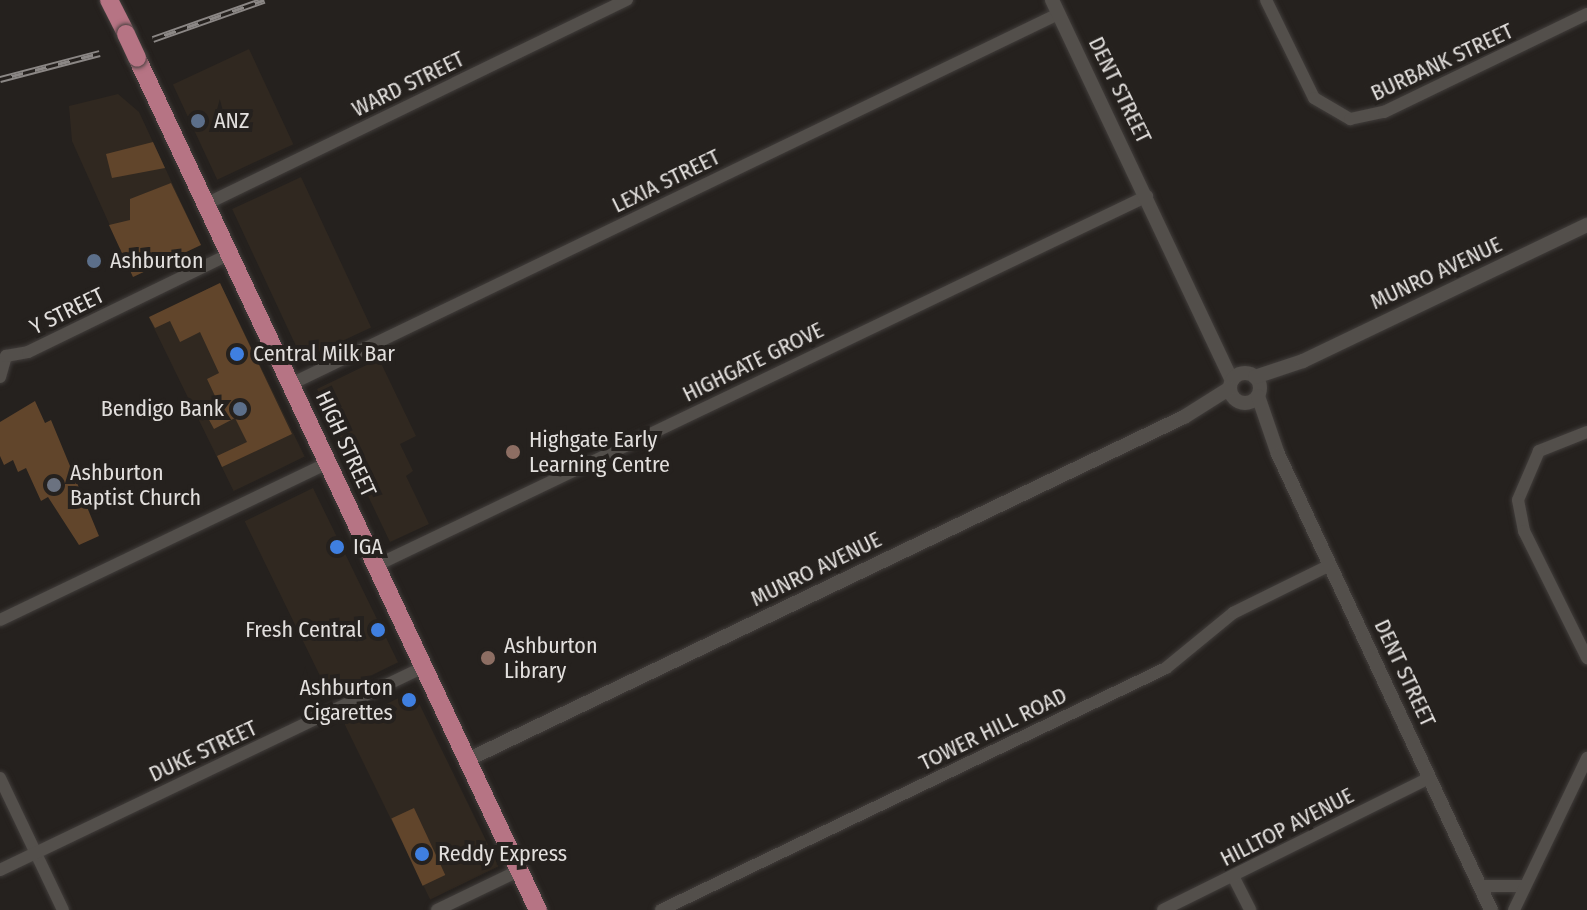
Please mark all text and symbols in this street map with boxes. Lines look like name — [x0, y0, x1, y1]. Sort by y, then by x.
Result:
street label: BURBANK STREET — [1367, 17, 1517, 107]
street label: DENT STREET — [1083, 32, 1157, 148]
street label: WARD STREET — [348, 46, 468, 122]
place label: ANZ — [214, 108, 249, 134]
marker: ANZ — [189, 112, 207, 130]
street label: LEXIA STREET — [608, 144, 724, 218]
street label: MUNRO AVENUE — [1366, 231, 1506, 315]
place label: Ashburton — [110, 248, 203, 274]
marker: Ashburton — [85, 252, 103, 270]
street label: Y STREET — [25, 282, 109, 340]
street label: HIGHGATE GROVE — [678, 317, 828, 407]
place label: Central Milk Bar — [253, 341, 395, 367]
marker: Central Milk Bar — [228, 345, 246, 363]
street label: HIGH STREET — [310, 387, 382, 501]
place label: Bendigo Bank — [101, 396, 224, 422]
marker: Bendigo Bank — [231, 400, 249, 418]
place label: Highgate Early Learning Centre — [529, 426, 670, 478]
marker: Highgate Early Learning Centre — [504, 443, 522, 461]
place label: Ashburton Baptist Church — [70, 459, 201, 510]
marker: Ashburton Baptist Church — [45, 476, 63, 494]
street label: MUNRO AVENUE — [746, 526, 886, 612]
place label: IGA — [353, 534, 383, 560]
marker: IGA — [328, 538, 346, 556]
street label: DENT STREET — [1369, 615, 1441, 731]
place label: Fresh Central — [245, 617, 362, 643]
marker: Fresh Central — [369, 621, 387, 639]
place label: Ashburton Library — [504, 632, 597, 684]
marker: Ashburton Library — [479, 649, 497, 667]
place label: Ashburton Cigarettes — [300, 674, 393, 726]
street label: TOWER HILL ROAD — [915, 682, 1071, 776]
marker: Ashburton Cigarettes — [400, 691, 418, 709]
street label: DUKE STREET — [145, 714, 261, 788]
street label: HILLTOP AVENUE — [1216, 782, 1358, 872]
place label: Reddy Express — [438, 841, 567, 867]
marker: Reddy Express — [413, 845, 431, 863]

